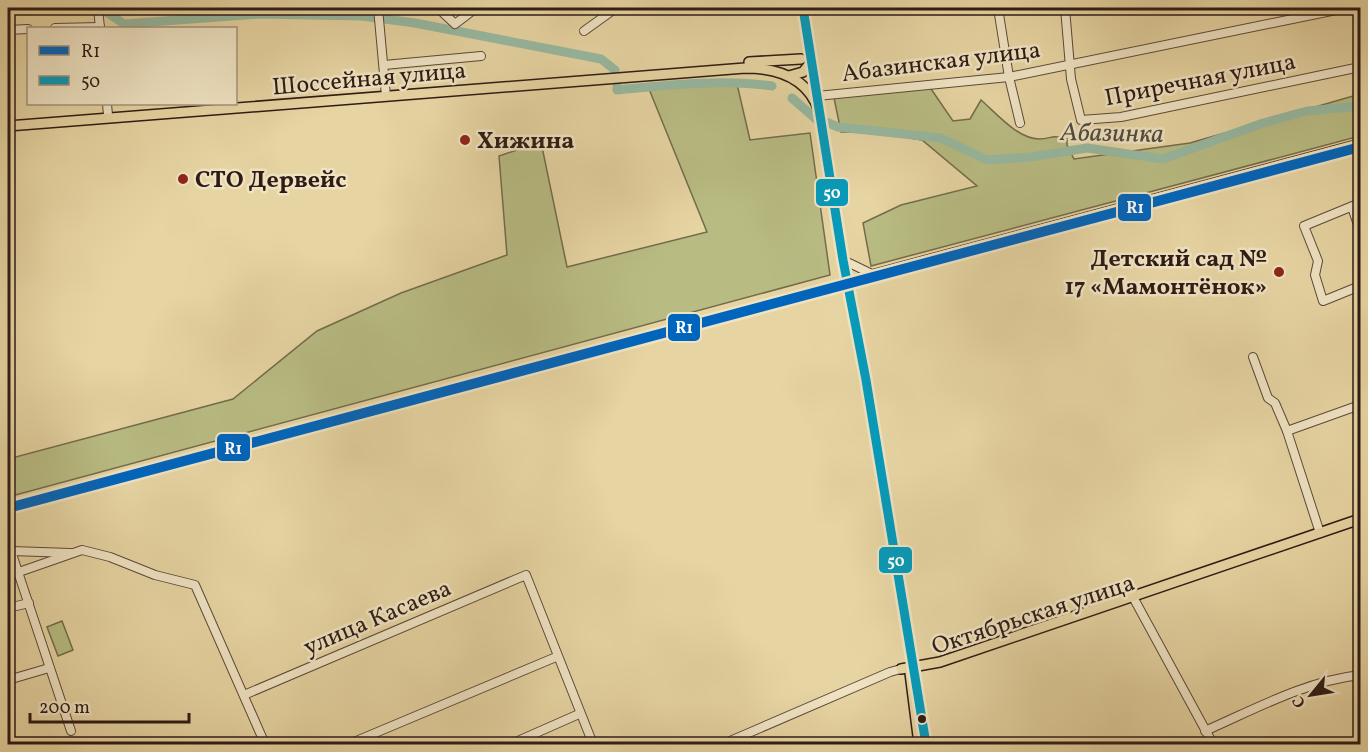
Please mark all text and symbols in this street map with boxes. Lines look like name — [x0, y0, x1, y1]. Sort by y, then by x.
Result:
legend — [27, 27, 237, 105]
street label: Абазинская улица — [840, 34, 1043, 92]
text: R1 — [81, 40, 100, 65]
street label: Приречная улица — [1102, 46, 1299, 116]
street label: Шоссейная улица — [271, 55, 468, 105]
text: 50 — [81, 70, 100, 95]
water label: Абазинка — [1059, 115, 1164, 153]
place label: Хижина — [477, 125, 574, 159]
marker: Хижина — [458, 133, 472, 147]
place label: СТО Дервейс — [195, 164, 347, 198]
marker: СТО Дервейс — [176, 172, 190, 186]
line badge: 50 — [815, 178, 849, 207]
text: 50 — [823, 183, 841, 205]
line badge: R1 — [1117, 193, 1152, 222]
text: R1 — [1126, 198, 1144, 220]
place label: Детский сад № 17 «Мамонтёнок» — [1064, 243, 1267, 305]
marker: Детский сад № 17 «Мамонтёнок» — [1272, 265, 1286, 279]
line badge: R1 — [667, 313, 701, 342]
text: R1 — [675, 318, 693, 340]
line badge: R1 — [216, 433, 251, 462]
text: R1 — [224, 439, 242, 461]
line badge: 50 — [878, 546, 913, 574]
text: 50 — [887, 551, 905, 573]
street label: Октябрьская улица — [928, 567, 1140, 665]
street label: улица Касаева — [298, 572, 457, 665]
north arrow — [1281, 665, 1341, 725]
scale bar — [30, 686, 189, 724]
text: С — [1288, 692, 1312, 711]
text: 200 m — [39, 696, 90, 721]
unlabelled marker — [916, 713, 928, 725]

